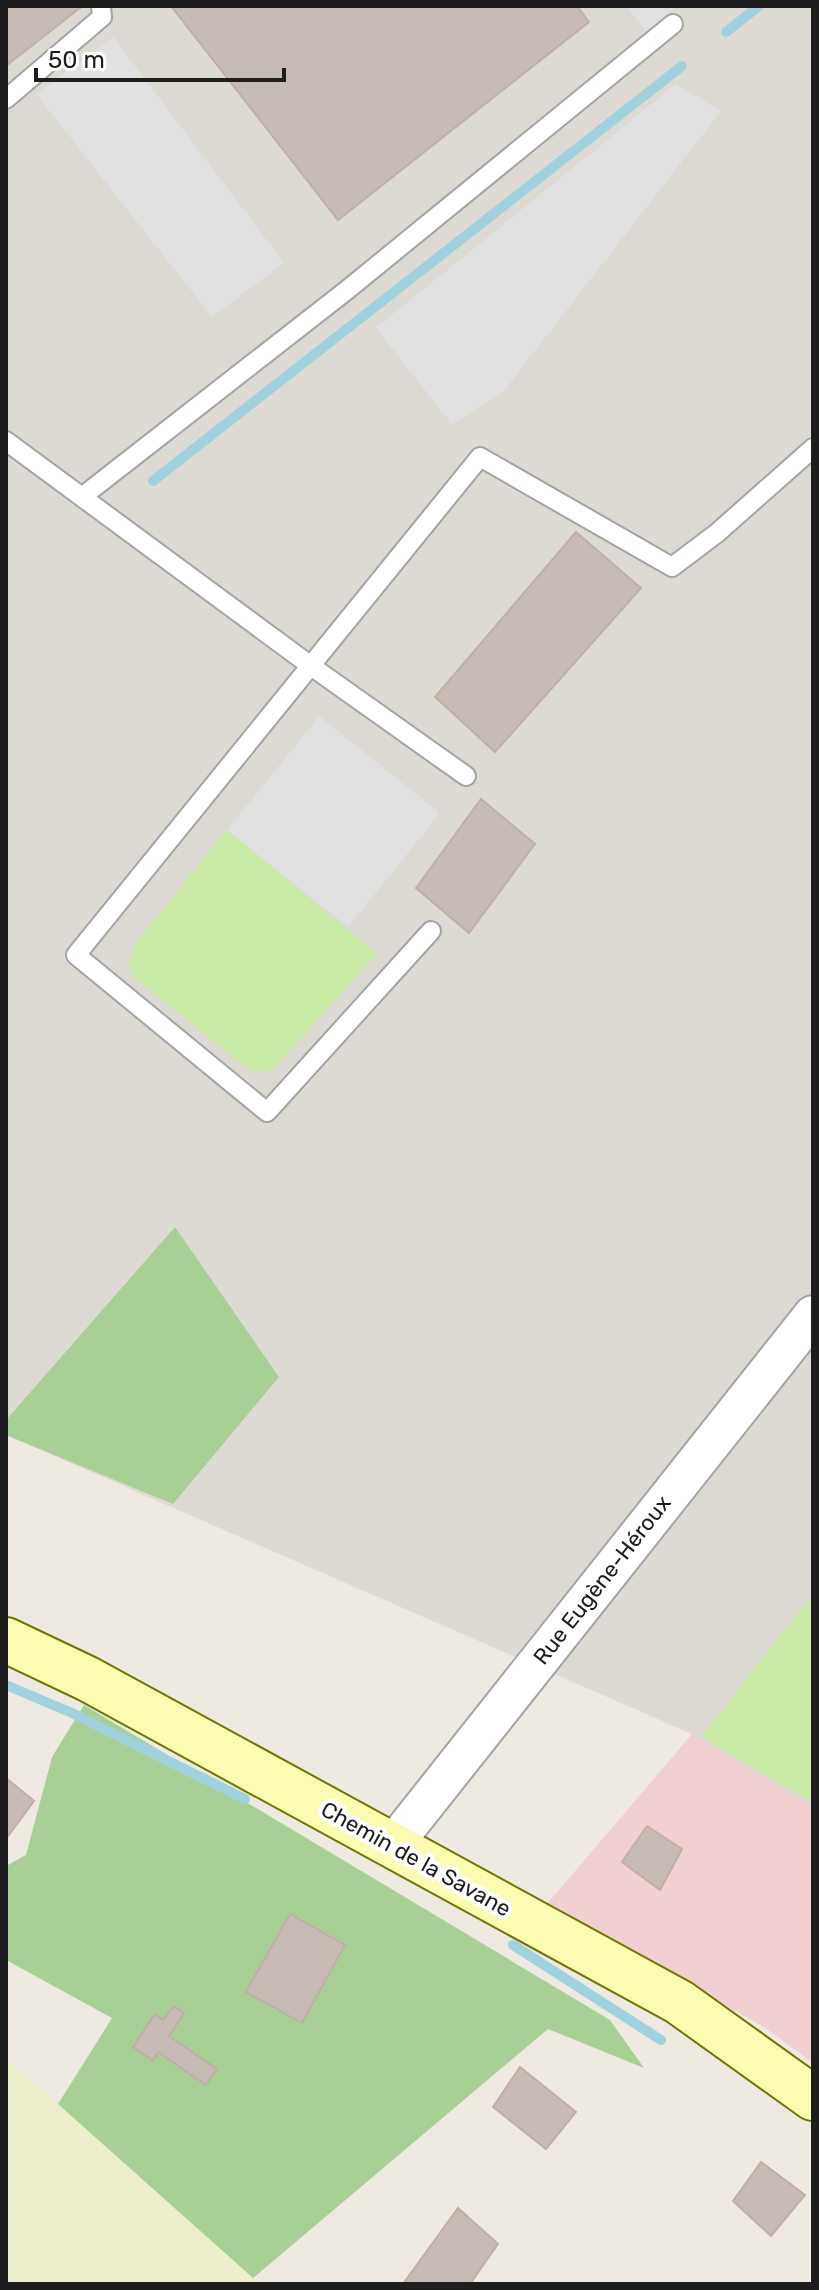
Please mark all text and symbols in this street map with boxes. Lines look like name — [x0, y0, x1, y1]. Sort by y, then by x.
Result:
scale bar — [36, 32, 284, 82]
text: 50 m — [48, 46, 105, 74]
street label: Rue Eugène-Héroux — [528, 1490, 677, 1670]
street label: Chemin de la Savane — [316, 1796, 516, 1922]

